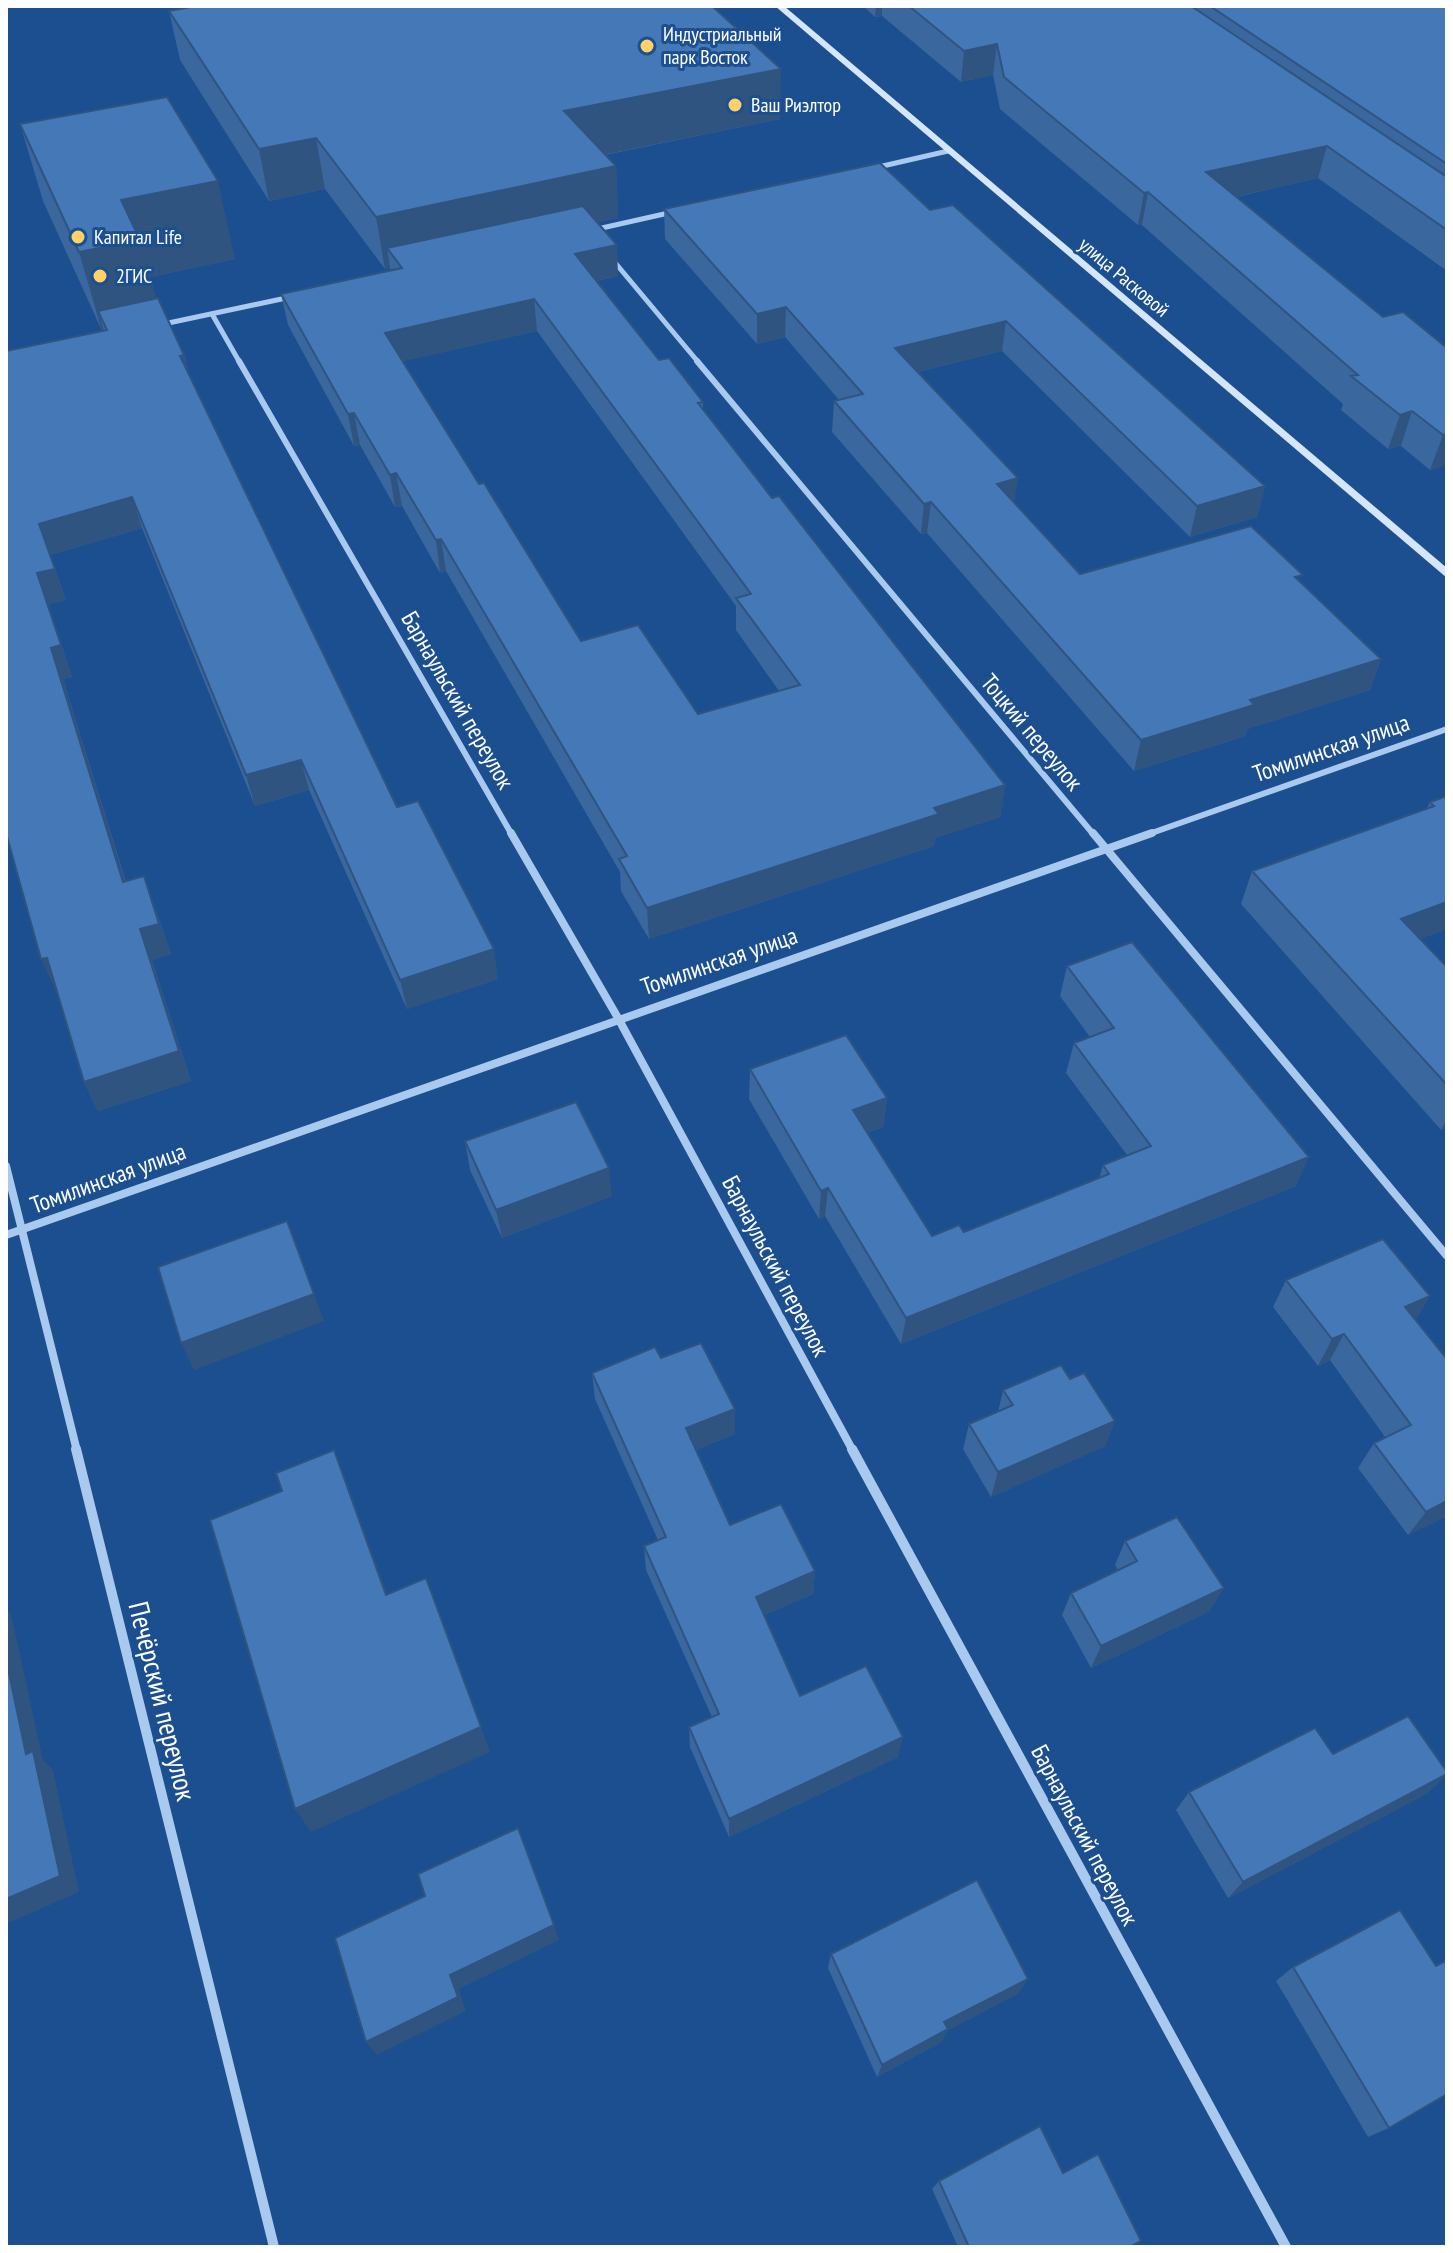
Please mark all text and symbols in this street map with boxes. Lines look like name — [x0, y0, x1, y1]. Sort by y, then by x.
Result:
place label: Индустриальный парк Восток — [663, 21, 781, 70]
marker: Индустриальный парк Восток — [638, 37, 656, 55]
place label: Ваш Риэлтор — [751, 92, 841, 118]
marker: Ваш Риэлтор — [726, 96, 744, 114]
place label: Капитал Life — [94, 224, 182, 250]
marker: Капитал Life — [69, 228, 87, 246]
street label: улица Расковой — [1073, 231, 1175, 323]
place label: 2ГИС — [116, 263, 152, 289]
marker: 2ГИС — [91, 267, 109, 285]
street label: Барнаульский переулок — [394, 605, 522, 795]
street label: Тоцкий переулок — [974, 667, 1090, 797]
street label: Томилинская улица — [1249, 707, 1413, 789]
street label: Томилинская улица — [637, 920, 801, 1002]
street label: Томилинская улица — [26, 1136, 190, 1220]
street label: Барнаульский переулок — [715, 1170, 837, 1362]
street label: Печёрский переулок — [120, 1598, 206, 1805]
street label: Барнаульский переулок — [1024, 1739, 1146, 1931]

